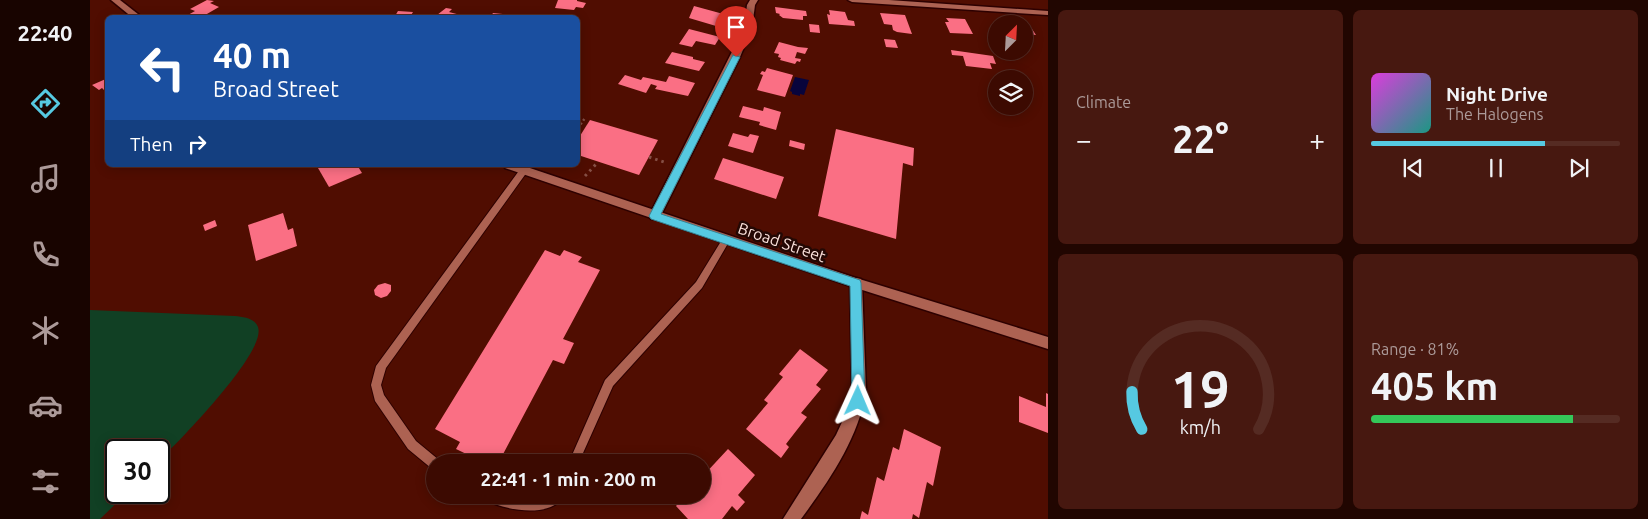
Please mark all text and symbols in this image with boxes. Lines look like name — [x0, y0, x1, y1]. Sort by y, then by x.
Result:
pin — [715, 6, 757, 57]
icon: arrive — [722, 13, 750, 41]
north arrow — [988, 15, 1032, 60]
map controls — [988, 15, 1033, 115]
text: 22:40 — [17, 20, 73, 45]
icon: left — [130, 35, 195, 100]
text: 40 m — [213, 35, 291, 75]
button: layers — [988, 70, 1033, 115]
text: Broad Street — [213, 76, 339, 101]
text: Night Drive — [1446, 83, 1548, 105]
icon: directions — [28, 86, 63, 121]
text: Climate — [1076, 93, 1131, 111]
text: The Halogens — [1446, 105, 1544, 123]
text: 22° — [1172, 118, 1229, 160]
text: − — [1076, 124, 1092, 155]
text: + — [1309, 124, 1325, 155]
icon: right — [183, 130, 211, 158]
text: Then — [130, 133, 173, 155]
icon: previous — [1399, 154, 1427, 182]
icon: pause — [1482, 154, 1510, 182]
icon: next — [1565, 154, 1593, 182]
icon: music — [28, 161, 63, 196]
street label: Broad Street — [736, 219, 829, 266]
icon: phone — [28, 237, 63, 272]
icon: climate — [28, 313, 63, 348]
text: Range · 81% — [1371, 340, 1459, 358]
text: 19 — [1171, 360, 1230, 418]
text: 405 km — [1371, 365, 1498, 407]
position arrow — [831, 374, 883, 426]
icon: car — [28, 388, 63, 423]
text: km/h — [1180, 417, 1221, 437]
speed limit sign: 30 — [105, 439, 170, 504]
icon: filters — [28, 464, 63, 499]
text: 22:41 · 1 min · 200 m — [481, 468, 656, 490]

